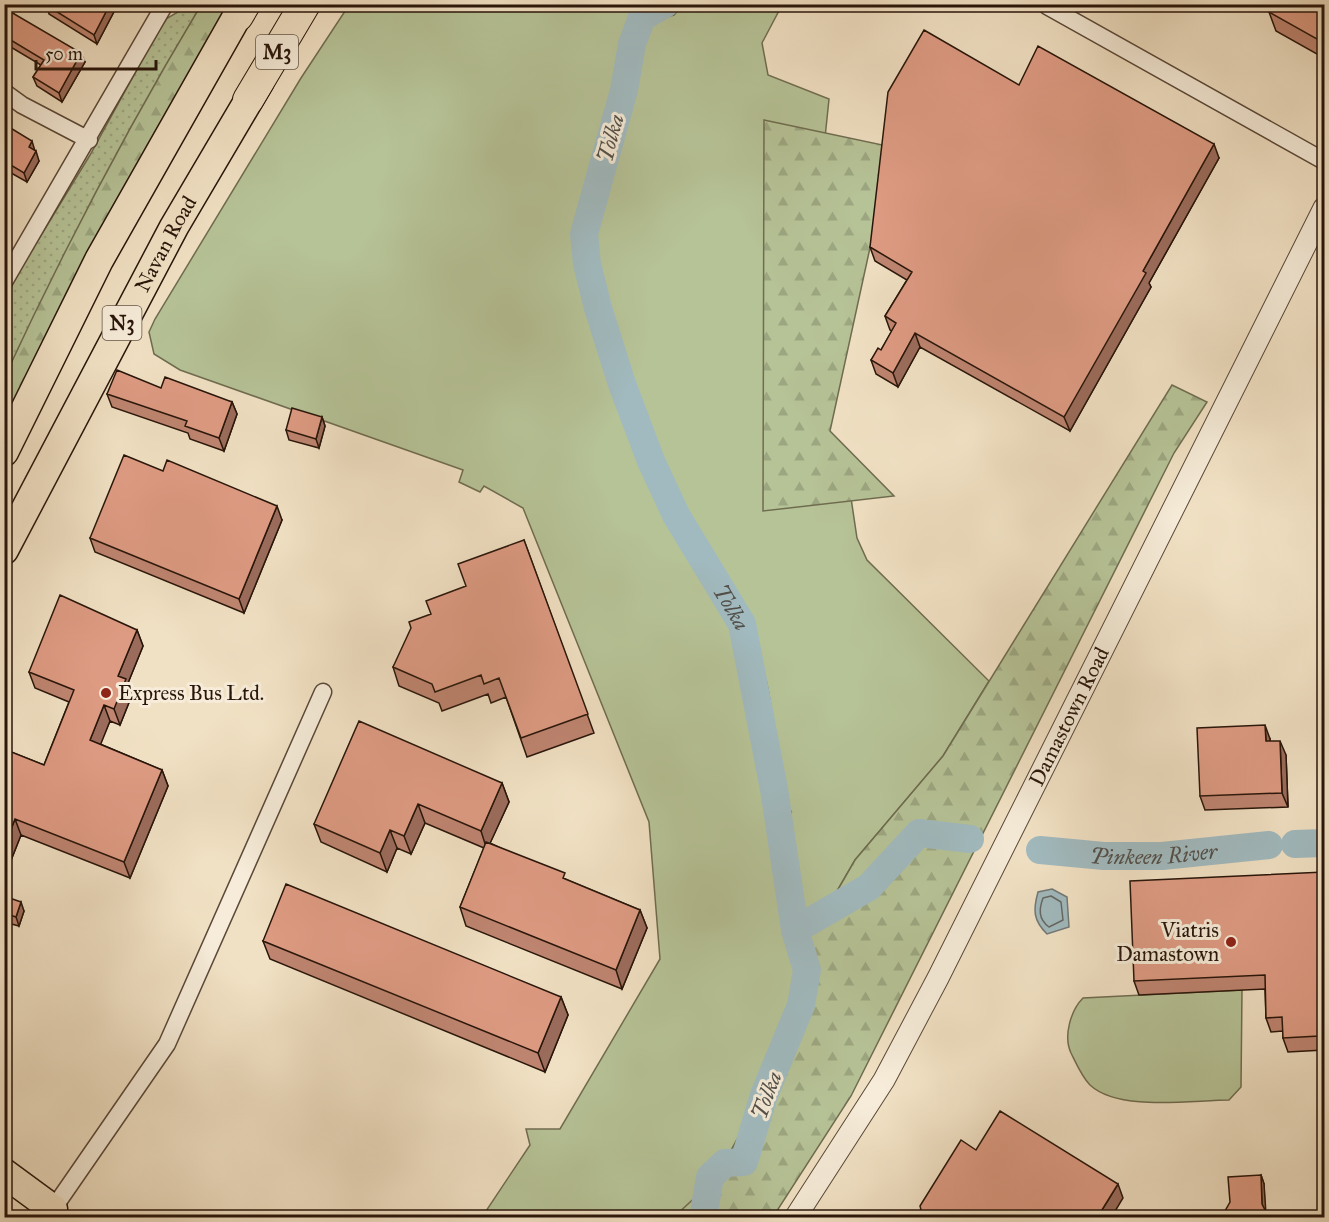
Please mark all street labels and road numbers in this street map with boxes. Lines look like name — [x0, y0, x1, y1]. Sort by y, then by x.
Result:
road number: M3 — [256, 35, 298, 69]
street label: Navan Road — [129, 191, 203, 297]
road number: N3 — [102, 306, 142, 340]
street label: Damastown Road — [1023, 642, 1115, 790]

